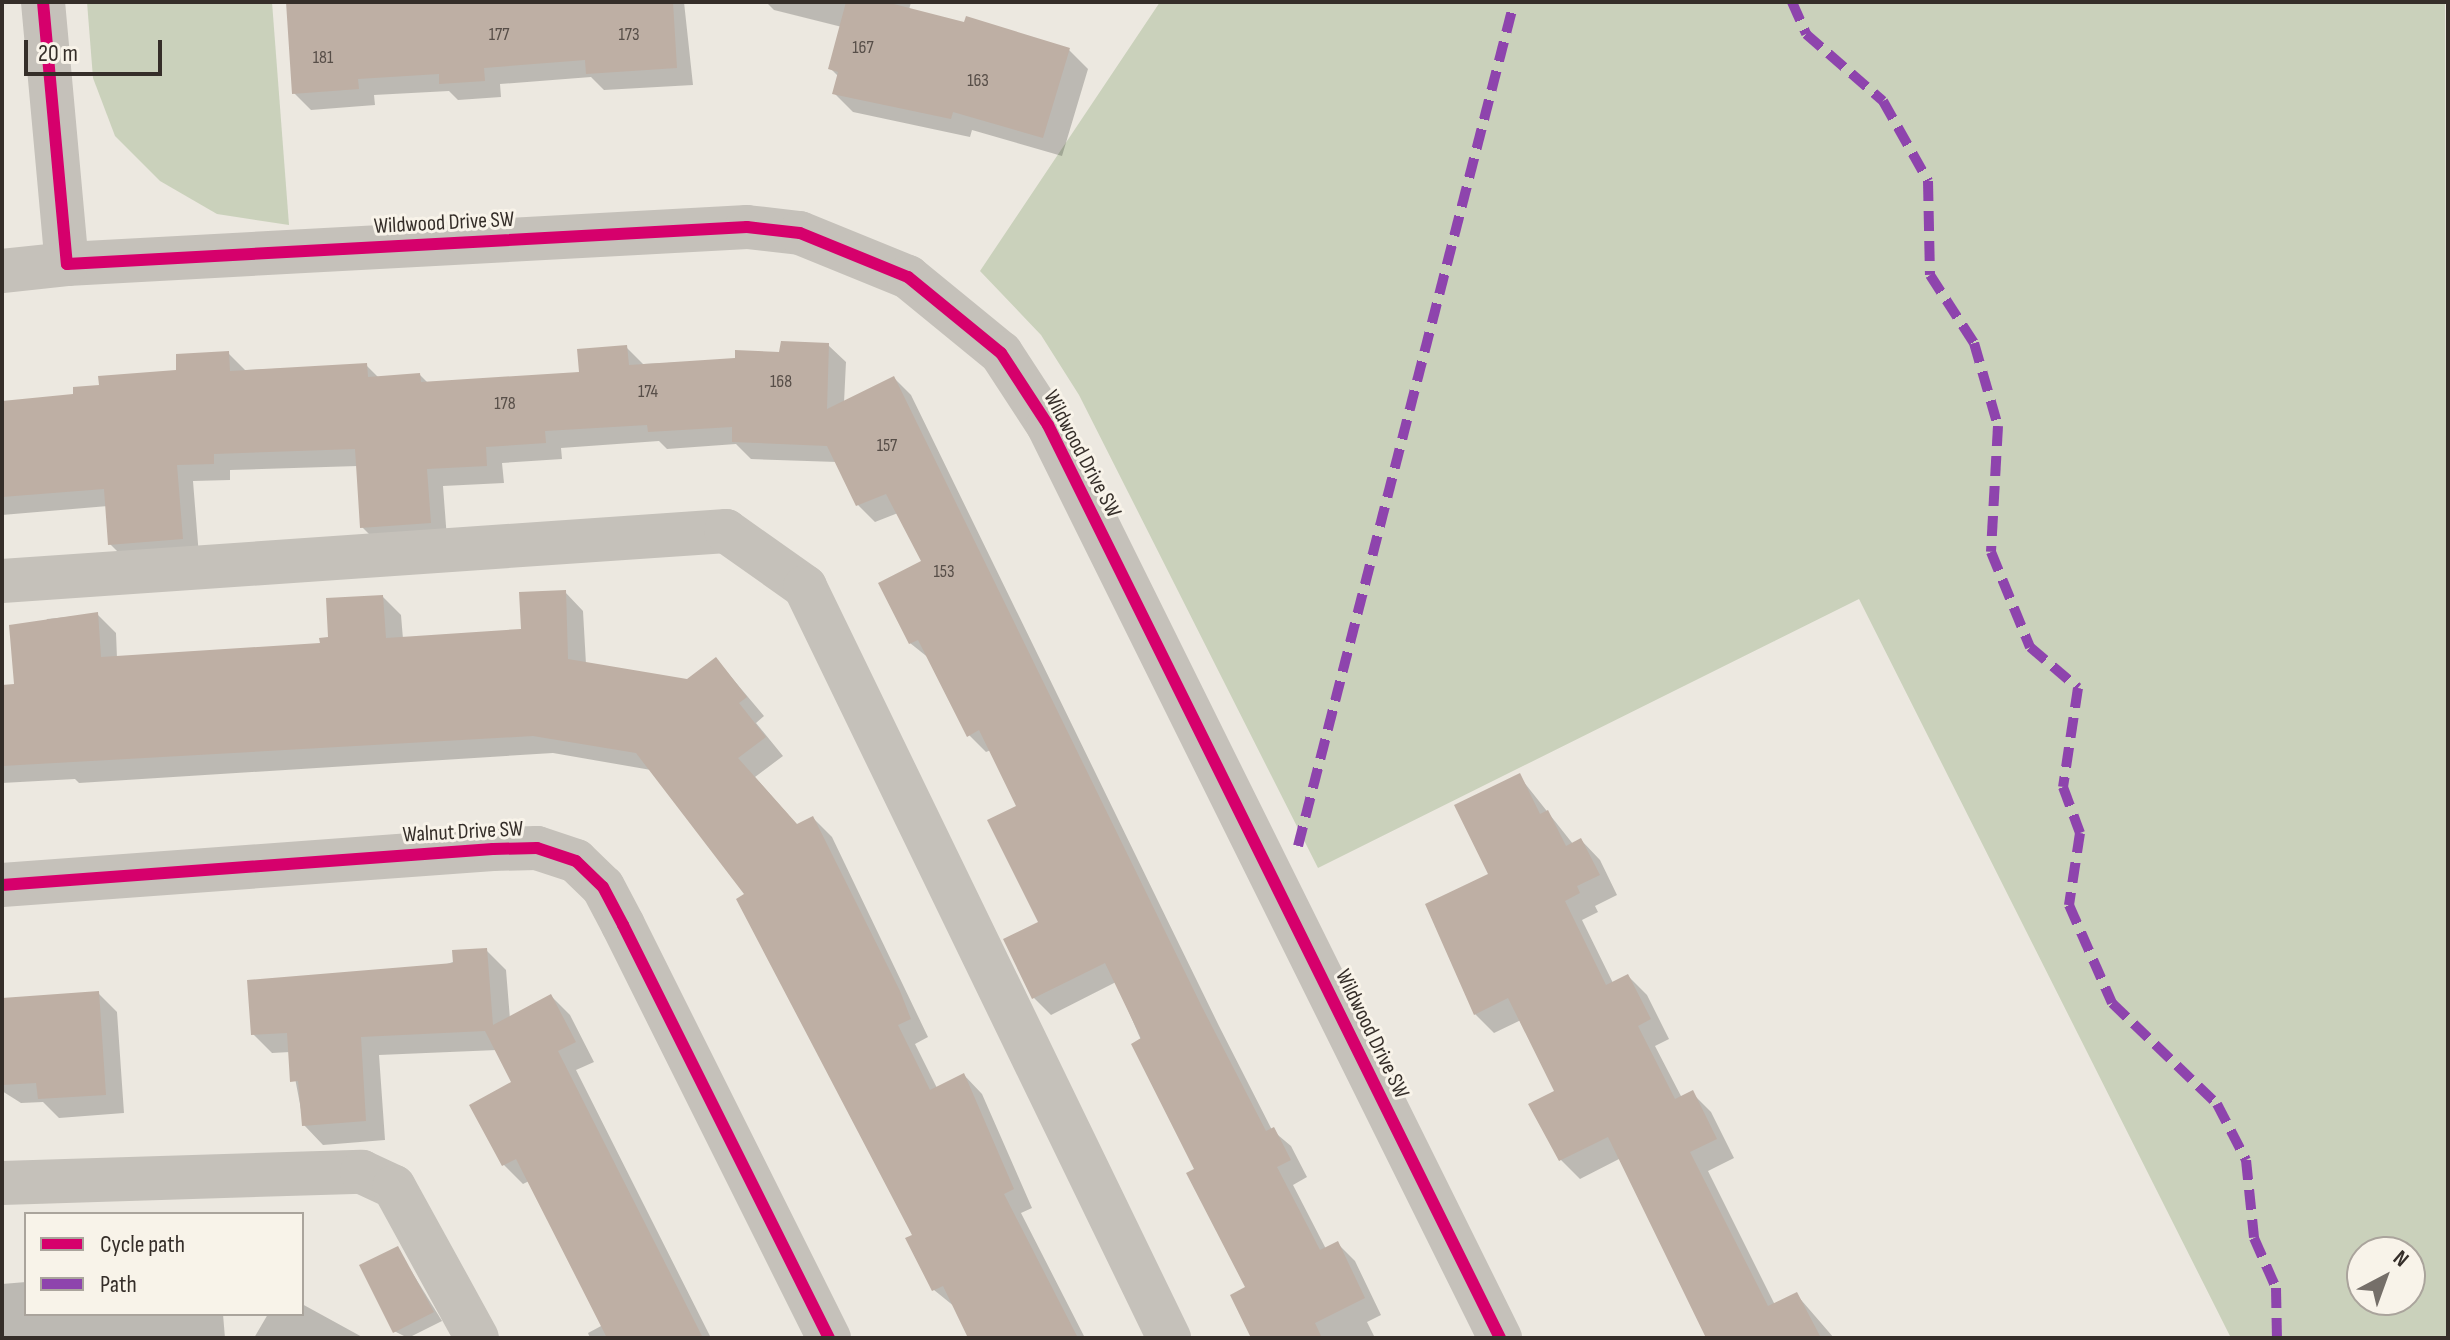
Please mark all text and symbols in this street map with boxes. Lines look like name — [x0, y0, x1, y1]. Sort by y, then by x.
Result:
scale bar — [28, 24, 166, 74]
house number: 177 — [489, 24, 509, 46]
house number: 173 — [618, 24, 640, 46]
house number: 167 — [852, 37, 874, 59]
text: 20 m — [38, 39, 78, 68]
house number: 181 — [313, 47, 333, 69]
house number: 163 — [967, 70, 989, 92]
street label: Wildwood Drive SW — [373, 206, 515, 240]
house number: 168 — [770, 371, 792, 393]
house number: 174 — [638, 381, 658, 403]
street label: Wildwood Drive SW — [1037, 386, 1127, 522]
house number: 178 — [494, 393, 516, 415]
house number: 157 — [877, 435, 897, 457]
house number: 153 — [933, 561, 955, 583]
street label: Walnut Drive SW — [402, 816, 524, 848]
street label: Wildwood Drive SW — [1329, 965, 1415, 1103]
legend — [24, 1212, 304, 1316]
text: Cycle path — [100, 1230, 185, 1259]
north arrow — [2346, 1236, 2426, 1316]
text: N — [2387, 1245, 2414, 1273]
text: Path — [100, 1270, 137, 1299]

